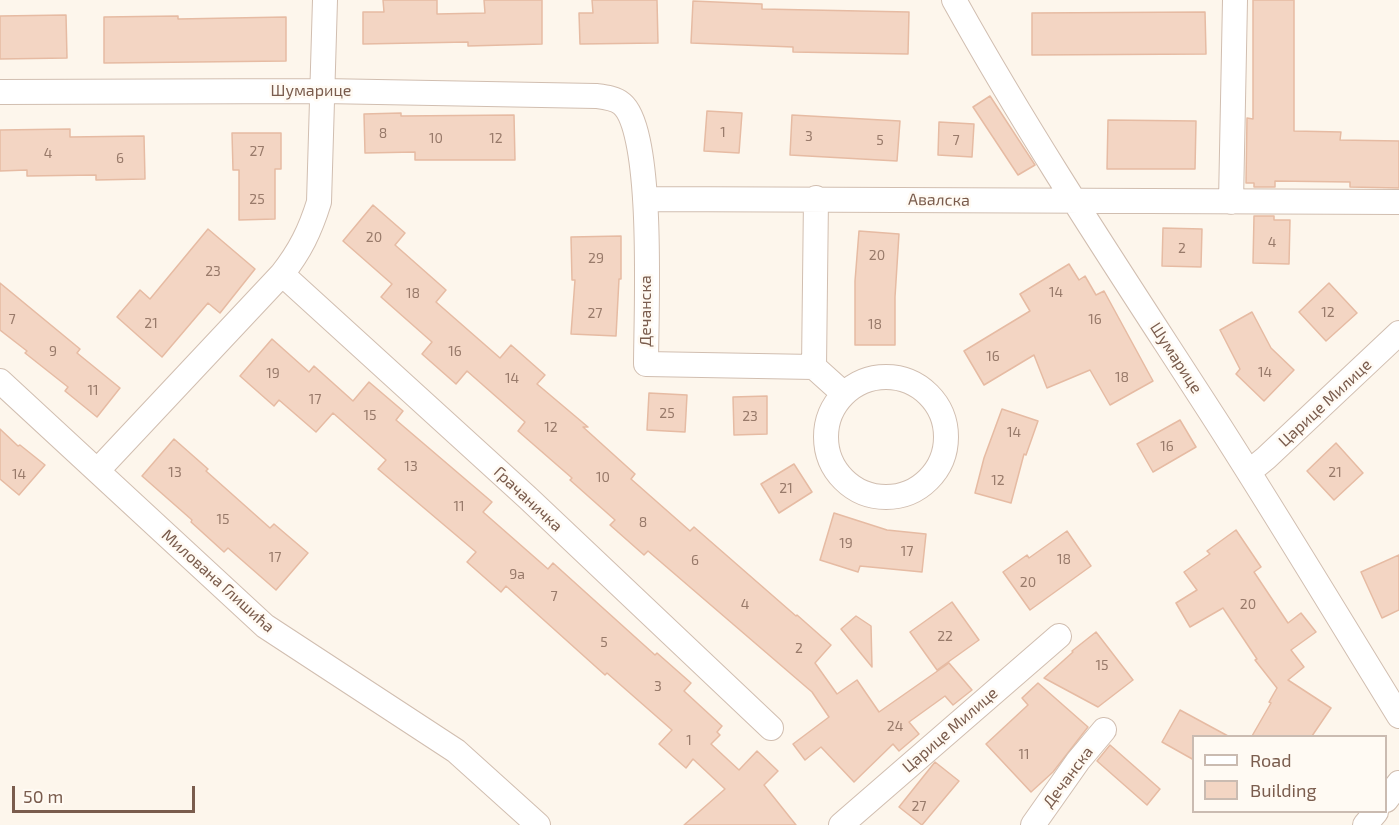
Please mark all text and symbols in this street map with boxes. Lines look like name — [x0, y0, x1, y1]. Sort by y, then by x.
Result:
street label: Шумарице — [271, 81, 351, 101]
house number: 1 — [720, 124, 726, 140]
house number: 8 — [379, 125, 387, 141]
house number: 3 — [805, 128, 813, 144]
house number: 10 — [429, 130, 443, 146]
house number: 12 — [489, 130, 503, 146]
house number: 5 — [876, 132, 884, 148]
house number: 7 — [952, 132, 960, 148]
house number: 27 — [249, 143, 265, 159]
house number: 4 — [44, 145, 52, 161]
house number: 6 — [116, 150, 124, 166]
street label: Авалска — [908, 190, 970, 210]
house number: 25 — [249, 191, 265, 207]
house number: 20 — [366, 229, 382, 245]
house number: 4 — [1268, 234, 1276, 250]
house number: 2 — [1178, 240, 1186, 256]
house number: 20 — [869, 247, 885, 263]
house number: 29 — [588, 250, 604, 266]
house number: 23 — [205, 263, 221, 279]
street label: Дечанска — [636, 275, 656, 347]
house number: 14 — [1049, 284, 1063, 300]
house number: 18 — [406, 285, 420, 301]
house number: 12 — [1321, 304, 1335, 320]
house number: 27 — [587, 305, 603, 321]
house number: 7 — [8, 311, 16, 327]
house number: 16 — [1088, 311, 1102, 327]
house number: 21 — [144, 315, 158, 331]
house number: 18 — [868, 316, 882, 332]
street label: Шумарице — [1146, 319, 1206, 397]
house number: 9 — [49, 343, 57, 359]
house number: 16 — [448, 343, 462, 359]
house number: 16 — [986, 348, 1000, 364]
street label: Царице Милице — [1275, 355, 1375, 451]
house number: 14 — [1258, 364, 1272, 380]
house number: 19 — [266, 365, 280, 381]
house number: 18 — [1115, 369, 1129, 385]
house number: 14 — [505, 370, 519, 386]
house number: 11 — [87, 382, 99, 398]
house number: 17 — [309, 391, 321, 407]
house number: 25 — [659, 405, 675, 421]
house number: 15 — [363, 407, 377, 423]
house number: 23 — [742, 408, 758, 424]
house number: 12 — [544, 419, 558, 435]
house number: 14 — [1007, 424, 1021, 440]
house number: 16 — [1160, 438, 1174, 454]
house number: 13 — [404, 458, 418, 474]
street label: Грачаничка — [490, 462, 566, 536]
house number: 13 — [168, 464, 182, 480]
house number: 21 — [1328, 464, 1342, 480]
house number: 14 — [12, 466, 26, 482]
house number: 10 — [596, 469, 610, 485]
house number: 12 — [991, 472, 1005, 488]
house number: 21 — [779, 480, 793, 496]
house number: 11 — [453, 498, 465, 514]
house number: 15 — [216, 511, 230, 527]
house number: 8 — [639, 514, 647, 530]
street label: Милована Глишића — [158, 525, 278, 637]
house number: 19 — [839, 535, 853, 551]
house number: 17 — [901, 543, 913, 559]
house number: 17 — [269, 549, 281, 565]
house number: 18 — [1057, 551, 1071, 567]
house number: 6 — [691, 552, 699, 568]
house number: 9a — [509, 566, 525, 582]
house number: 20 — [1020, 574, 1036, 590]
house number: 7 — [550, 588, 558, 604]
house number: 4 — [741, 596, 749, 612]
house number: 20 — [1240, 596, 1256, 612]
house number: 22 — [937, 628, 953, 644]
house number: 5 — [600, 634, 608, 650]
house number: 2 — [795, 640, 803, 656]
house number: 15 — [1095, 657, 1109, 673]
house number: 3 — [654, 678, 662, 694]
street label: Царице Милице — [898, 683, 1002, 777]
house number: 24 — [887, 718, 903, 734]
house number: 1 — [686, 732, 692, 748]
legend — [1192, 735, 1387, 813]
street label: Дечанска — [1039, 743, 1097, 811]
house number: 11 — [1018, 746, 1030, 762]
text: Road — [1250, 749, 1291, 771]
scale bar — [15, 774, 198, 812]
text: Building — [1250, 779, 1317, 801]
text: 50 m — [23, 785, 63, 807]
house number: 27 — [911, 798, 927, 814]

